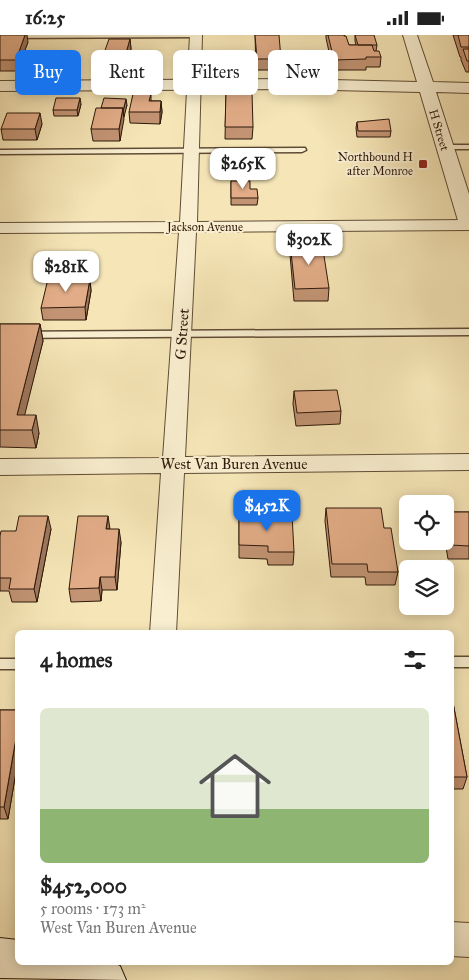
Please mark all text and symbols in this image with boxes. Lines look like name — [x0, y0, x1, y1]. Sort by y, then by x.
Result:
text: 16:25 — [25, 6, 65, 29]
chip: Buy — [15, 50, 81, 95]
chip: Rent — [91, 50, 163, 95]
chip: Filters — [173, 50, 258, 95]
chip: New — [268, 50, 338, 95]
street label: H Street — [426, 107, 452, 153]
pin: $265K — [208, 147, 278, 190]
place label: Northbound H after Monroe — [338, 150, 413, 178]
text: $265K — [221, 154, 265, 173]
marker: Northbound H after Monroe — [417, 158, 429, 170]
street label: Jackson Avenue — [165, 220, 243, 235]
pin: $302K — [274, 223, 344, 266]
text: $302K — [287, 230, 331, 249]
pin: $281K — [31, 251, 101, 293]
text: $281K — [44, 257, 88, 276]
street label: G Street — [171, 307, 193, 360]
street label: West Van Buren Avenue — [161, 455, 307, 473]
pin: $452K — [232, 489, 302, 532]
map controls — [399, 495, 454, 615]
button: locate — [399, 495, 454, 550]
text: $452K — [244, 496, 290, 515]
button: layers — [399, 560, 454, 615]
icon: filters — [401, 646, 429, 674]
text: 4 homes — [40, 647, 112, 673]
icon: home — [190, 741, 280, 831]
text: $452,000 — [40, 873, 127, 899]
text: 5 rooms · 173 m² — [40, 899, 146, 918]
text: West Van Buren Avenue — [40, 918, 197, 937]

